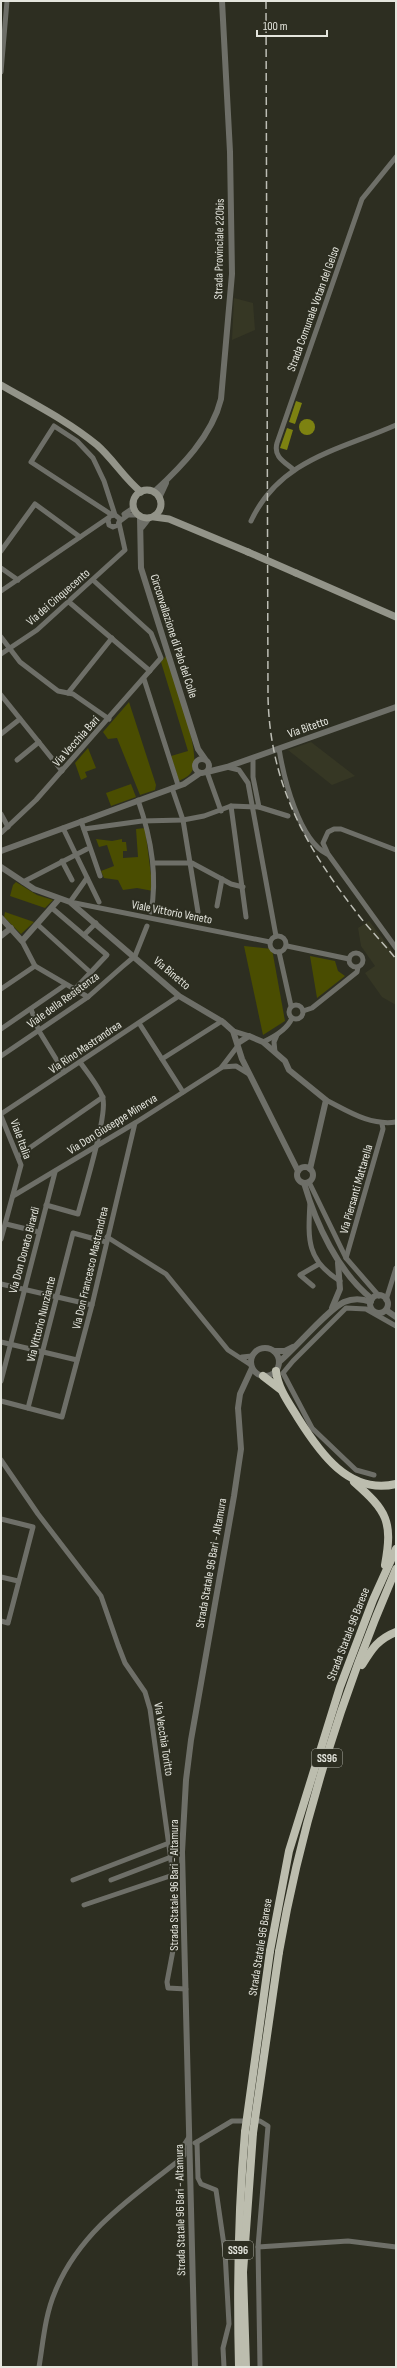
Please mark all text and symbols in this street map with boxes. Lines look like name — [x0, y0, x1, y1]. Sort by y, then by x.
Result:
scale bar — [257, 12, 327, 38]
text: 100 m — [263, 19, 288, 34]
street label: Strada Provinciale 220bis — [211, 198, 228, 300]
street label: Strada Comunale Votan del Gelso — [284, 245, 343, 374]
street label: Via dei Cinquecento — [23, 566, 93, 629]
street label: Circonvallazione di Palo del Colle — [146, 572, 201, 700]
street label: Via Vecchia Bari — [50, 713, 103, 770]
street label: Via Bitetto — [286, 713, 331, 741]
street label: Viale Vittorio Veneto — [130, 897, 214, 928]
street label: Via Binetto — [150, 954, 193, 993]
street label: Viale della Resistenza — [24, 969, 103, 1032]
street label: Via Rino Mastrandrea — [46, 1017, 125, 1077]
street label: Via Don Giuseppe Minerva — [65, 1091, 160, 1158]
street label: Viale Italia — [6, 1117, 35, 1161]
street label: Via Piersanti Mattarella — [337, 1142, 377, 1236]
street label: Via Don Donato Birardi — [6, 1205, 43, 1295]
street label: Via Don Francesco Mastrandrea — [69, 1205, 112, 1331]
street label: Via Vittorio Nunziante — [24, 1275, 59, 1363]
street label: Strada Statale 96 Bari - Altamura — [193, 1497, 230, 1629]
street label: Strada Statale 96 Barese — [324, 1585, 373, 1683]
street label: Via Vecchia Toritto — [150, 1701, 177, 1777]
road number: SS96 — [312, 1749, 342, 1767]
street label: Strada Statale 96 Bari - Altamura — [167, 1819, 182, 1951]
street label: Strada Statale 96 Barese — [245, 1897, 276, 1997]
street label: Strada Statale 96 Bari - Altamura — [172, 2144, 189, 2276]
road number: SS96 — [223, 2241, 253, 2259]

